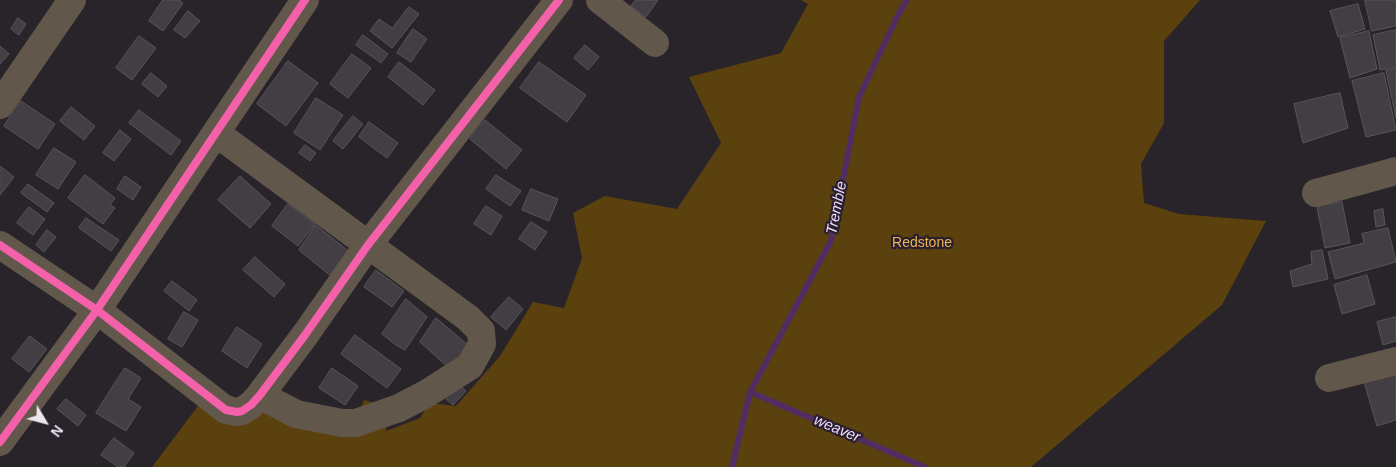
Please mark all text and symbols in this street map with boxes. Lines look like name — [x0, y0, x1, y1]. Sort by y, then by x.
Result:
water label: Tremble — [823, 180, 851, 236]
park label: Redstone — [892, 235, 952, 251]
north arrow — [20, 397, 70, 447]
water label: weaver — [811, 411, 863, 447]
text: N — [48, 422, 66, 440]

